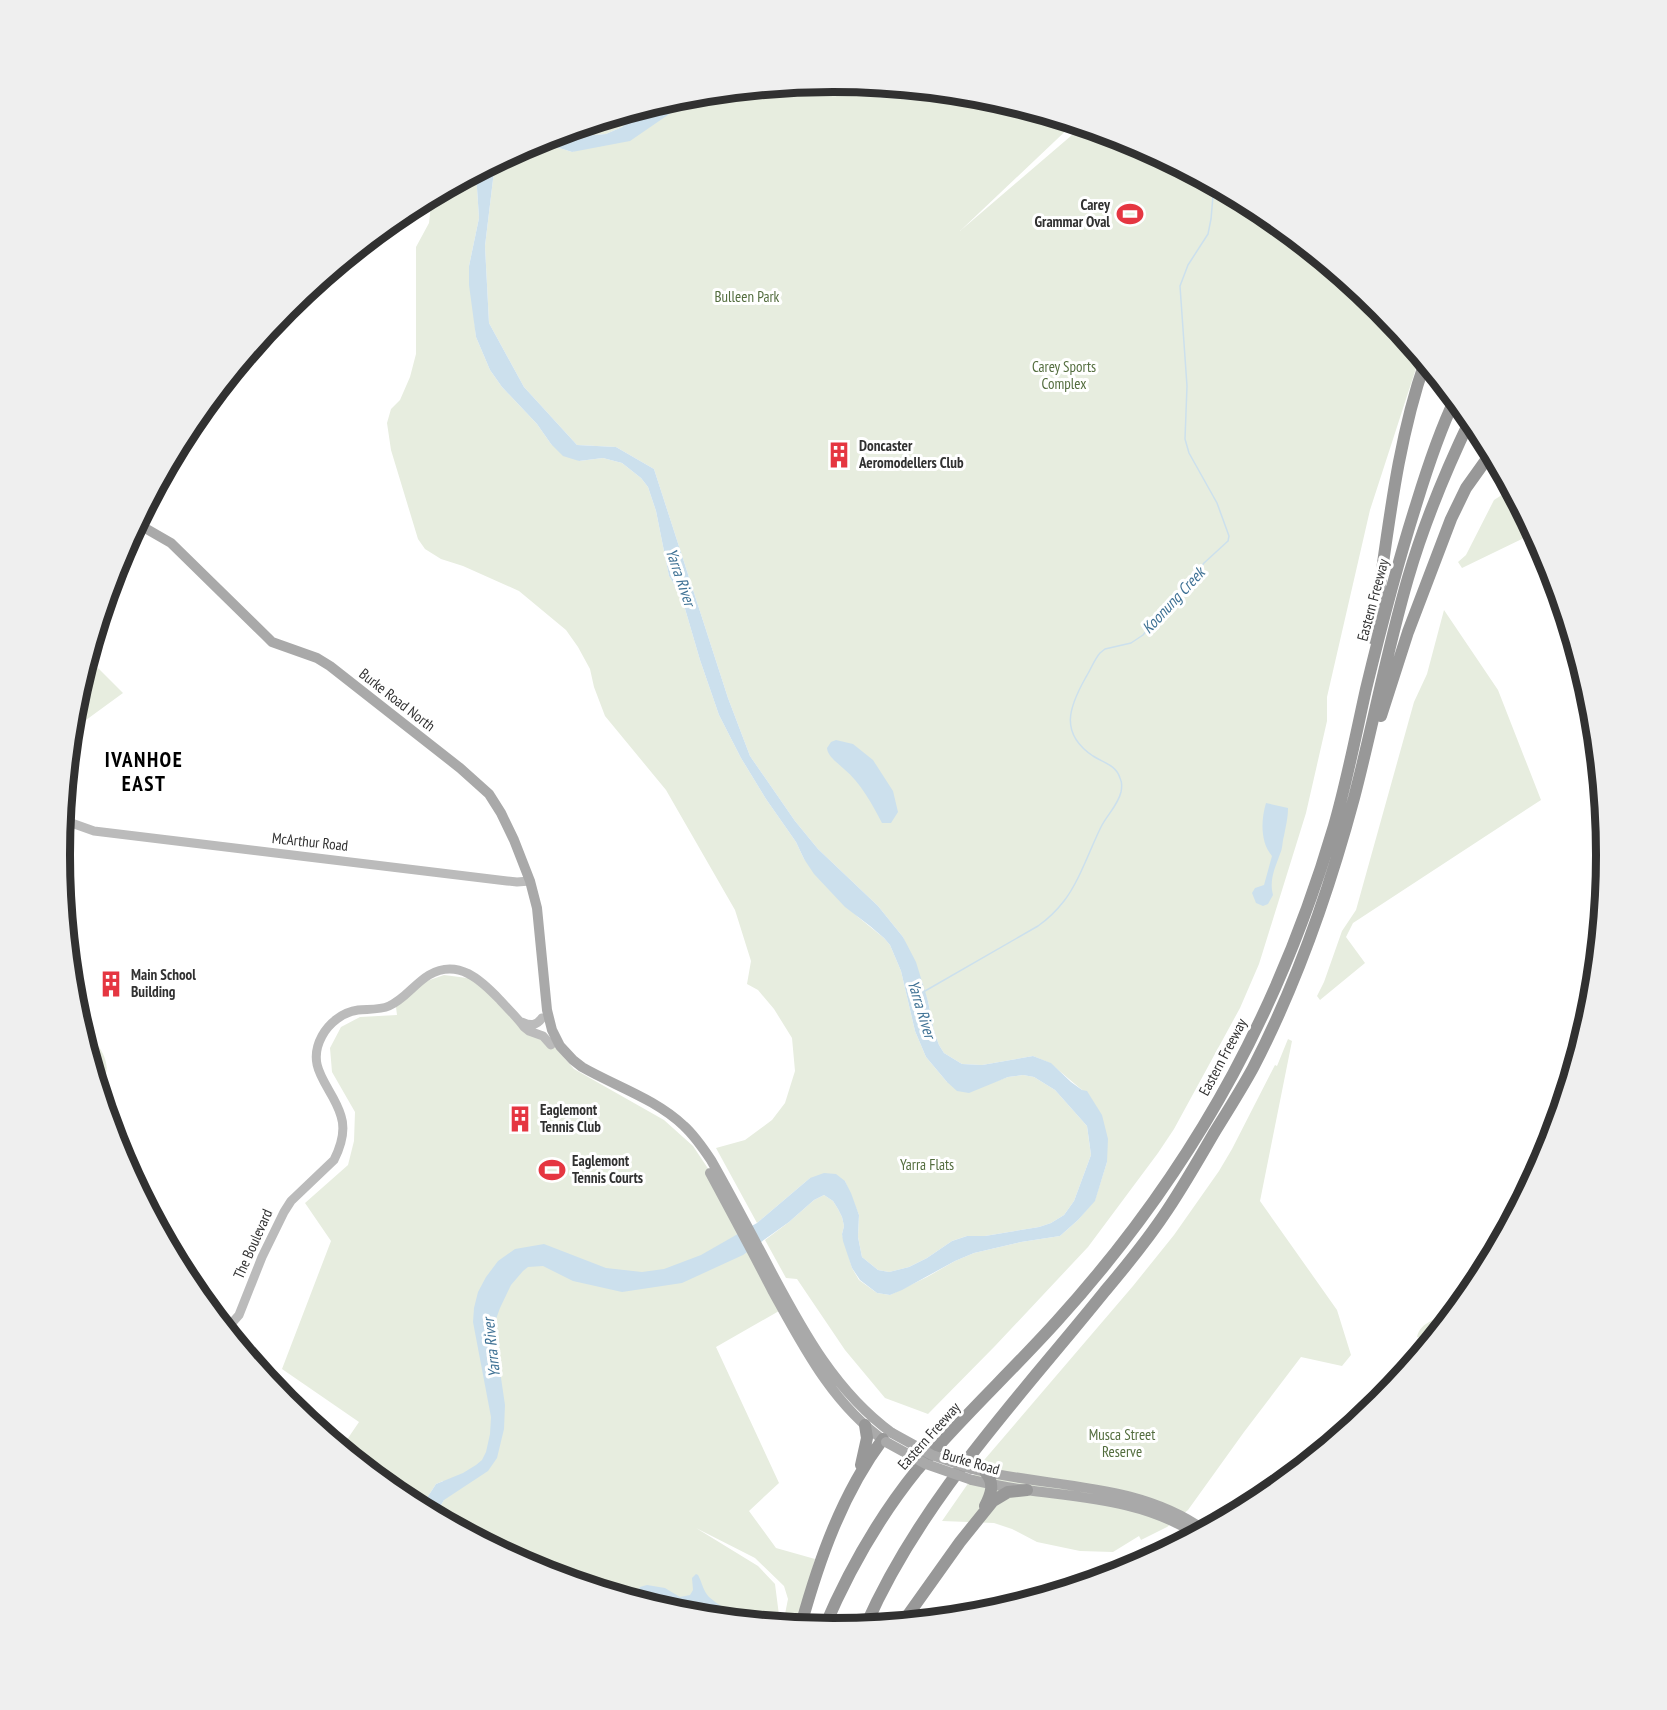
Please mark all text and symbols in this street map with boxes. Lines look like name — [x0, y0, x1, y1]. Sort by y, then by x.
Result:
place label: Carey Grammar Oval — [1034, 195, 1111, 231]
sports icon: Carey Grammar Oval — [1115, 199, 1145, 229]
park label: Bulleen Park — [715, 287, 780, 306]
park label: Carey Sports Complex — [1032, 357, 1096, 393]
place label: Doncaster Aeromodellers Club — [858, 436, 964, 472]
building icon: Doncaster Aeromodellers Club — [824, 440, 854, 470]
water label: Yarra River — [662, 546, 701, 611]
street label: Eastern Freeway — [1352, 556, 1393, 643]
water label: Koonung Creek — [1137, 561, 1210, 637]
street label: Burke Road North — [356, 664, 439, 735]
district label: IVANHOE EAST — [105, 746, 183, 797]
street label: McArthur Road — [271, 828, 349, 855]
place label: Main School Building — [131, 965, 196, 1001]
building icon: Main School Building — [96, 969, 126, 999]
water label: Yarra River — [904, 978, 941, 1043]
street label: Eastern Freeway — [1194, 1015, 1251, 1099]
place label: Eaglemont Tennis Club — [540, 1100, 601, 1136]
building icon: Eaglemont Tennis Club — [505, 1104, 535, 1134]
place label: Eaglemont Tennis Courts — [572, 1151, 643, 1187]
sports icon: Eaglemont Tennis Courts — [537, 1155, 567, 1185]
park label: Yarra Flats — [900, 1155, 954, 1174]
street label: The Boulevard — [229, 1206, 276, 1282]
water label: Yarra River — [478, 1315, 504, 1379]
street label: Eastern Freeway — [893, 1398, 964, 1473]
park label: Musca Street Reserve — [1089, 1425, 1155, 1461]
street label: Burke Road — [940, 1444, 1002, 1479]

